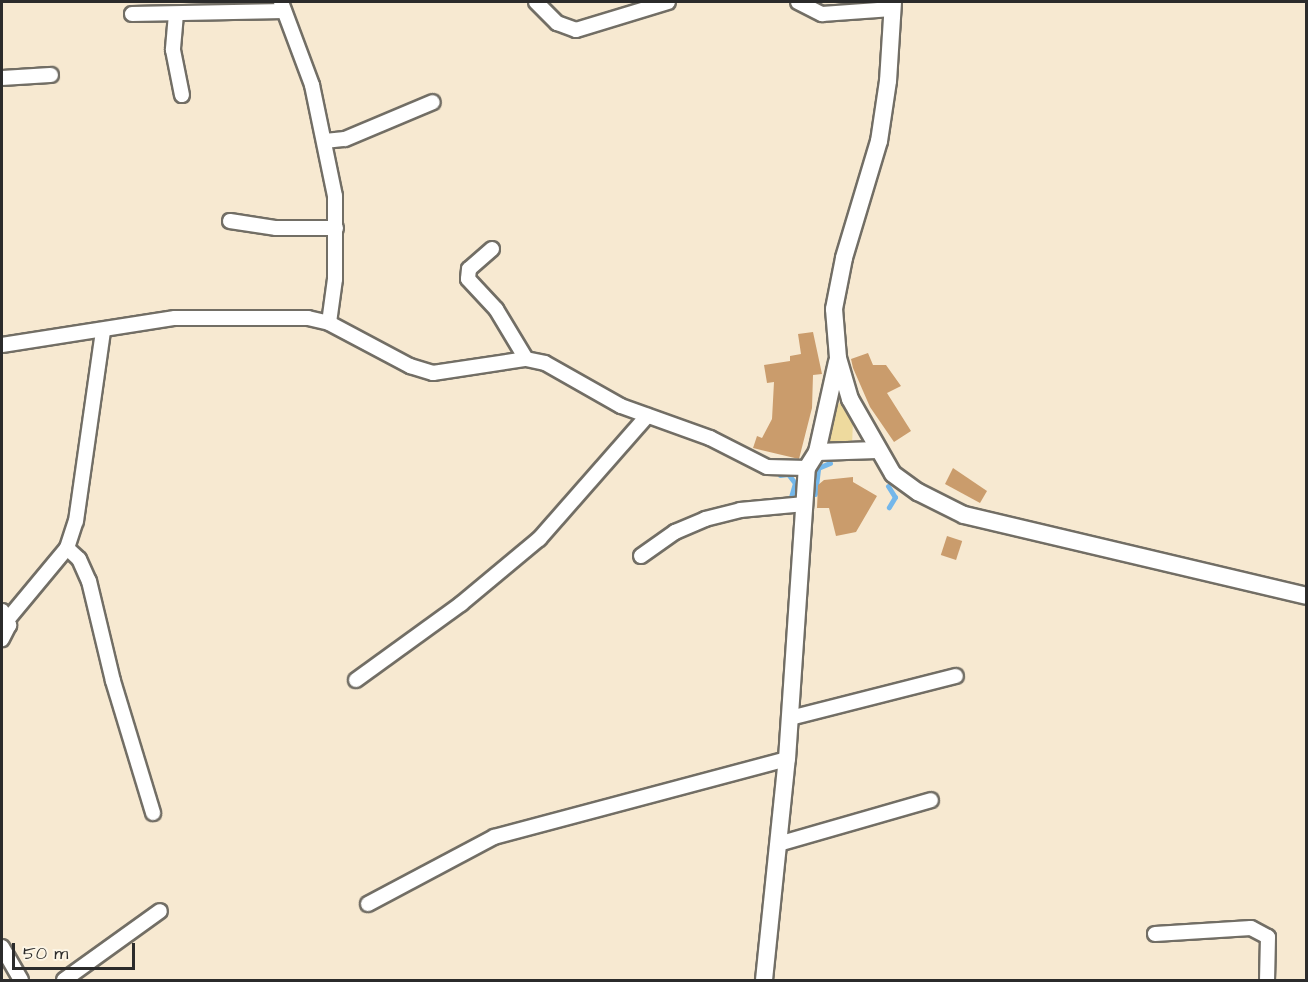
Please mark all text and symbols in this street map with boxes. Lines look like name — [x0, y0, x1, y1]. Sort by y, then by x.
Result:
scale bar — [15, 931, 138, 969]
text: 50 m — [23, 941, 68, 966]

